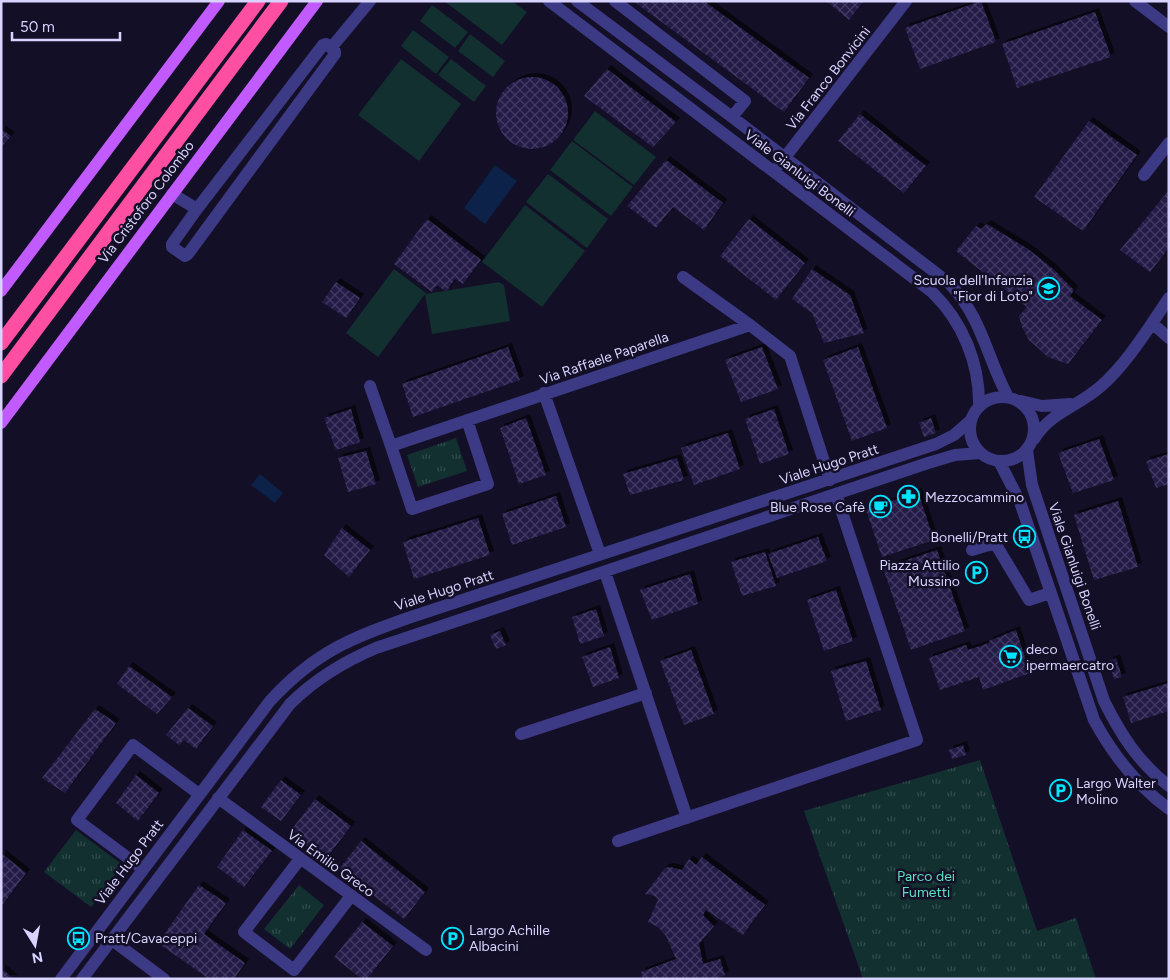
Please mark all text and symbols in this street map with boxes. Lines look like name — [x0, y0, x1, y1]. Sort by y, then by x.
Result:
scale bar — [12, 10, 120, 42]
text: 50 m — [20, 18, 55, 36]
street label: Via Franco Bonvicini — [783, 23, 874, 133]
street label: Viale Gianluigi Bonelli — [741, 126, 858, 220]
street label: Via Cristoforo Colombo — [95, 138, 198, 267]
place label: Scuola dell'Infanzia "Fior di Loto" — [913, 272, 1033, 305]
school or university icon: Scuola dell'Infanzia "Fior di Loto" — [1037, 276, 1061, 300]
street label: Via Raffaele Paparella — [538, 328, 671, 388]
street label: Viale Hugo Pratt — [778, 440, 881, 488]
pharmacy icon: Mezzocammino — [897, 485, 921, 509]
place label: Mezzocammino — [925, 489, 1024, 506]
cafe icon: Blue Rose Cafè — [869, 495, 893, 519]
place label: Blue Rose Cafè — [770, 499, 865, 516]
street label: Viale Gianluigi Bonelli — [1045, 500, 1104, 632]
bus stop icon: Bonelli/Pratt — [1012, 525, 1036, 549]
place label: Bonelli/Pratt — [931, 529, 1008, 546]
place label: Piazza Attilio Mussino — [879, 557, 960, 590]
parking icon: Piazza Attilio Mussino — [964, 561, 988, 585]
street label: Viale Hugo Pratt — [393, 566, 496, 614]
place label: deco ipermaercatro — [1026, 641, 1114, 674]
supermarket icon: deco ipermaercatro — [998, 645, 1022, 669]
place label: Largo Walter Molino — [1076, 775, 1156, 808]
parking icon: Largo Walter Molino — [1048, 779, 1072, 803]
street label: Viale Hugo Pratt — [92, 816, 167, 909]
street label: Via Emilio Greco — [284, 826, 378, 901]
park label: Parco dei Fumetti — [897, 868, 955, 901]
north arrow — [10, 920, 60, 970]
place label: Largo Achille Albacini — [469, 922, 550, 955]
bus stop icon: Pratt/Cavaceppi — [67, 926, 91, 950]
parking icon: Largo Achille Albacini — [441, 926, 465, 950]
place label: Pratt/Cavaceppi — [95, 930, 197, 947]
text: N — [30, 948, 44, 967]

